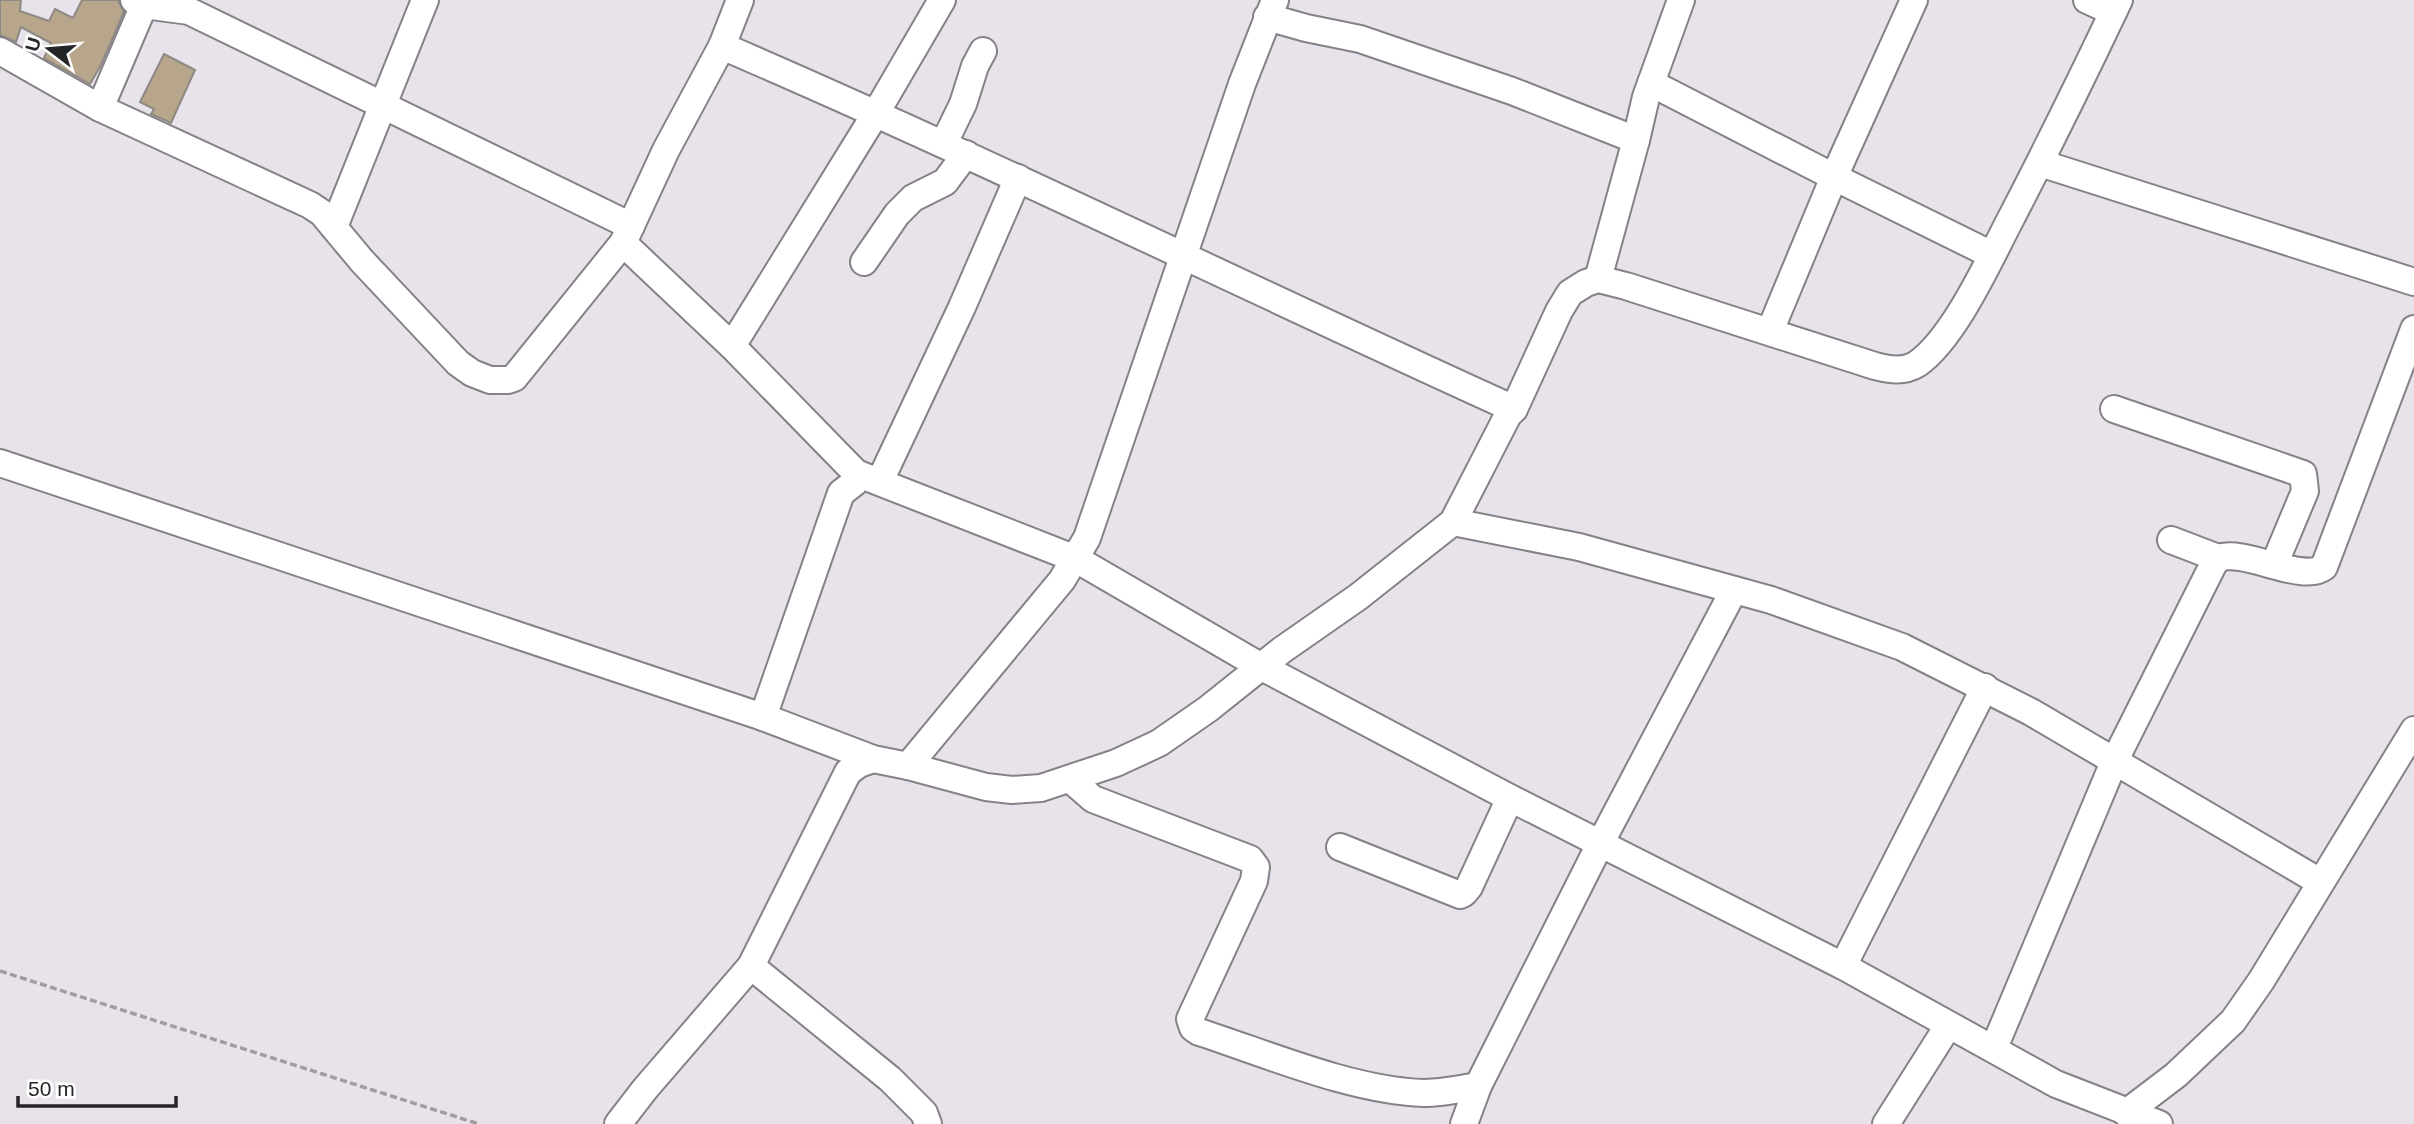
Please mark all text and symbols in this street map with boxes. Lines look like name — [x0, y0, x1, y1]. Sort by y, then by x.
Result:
north arrow — [14, 14, 84, 84]
text: U — [21, 35, 45, 54]
scale bar — [18, 1064, 175, 1108]
text: 50 m — [28, 1077, 75, 1100]

